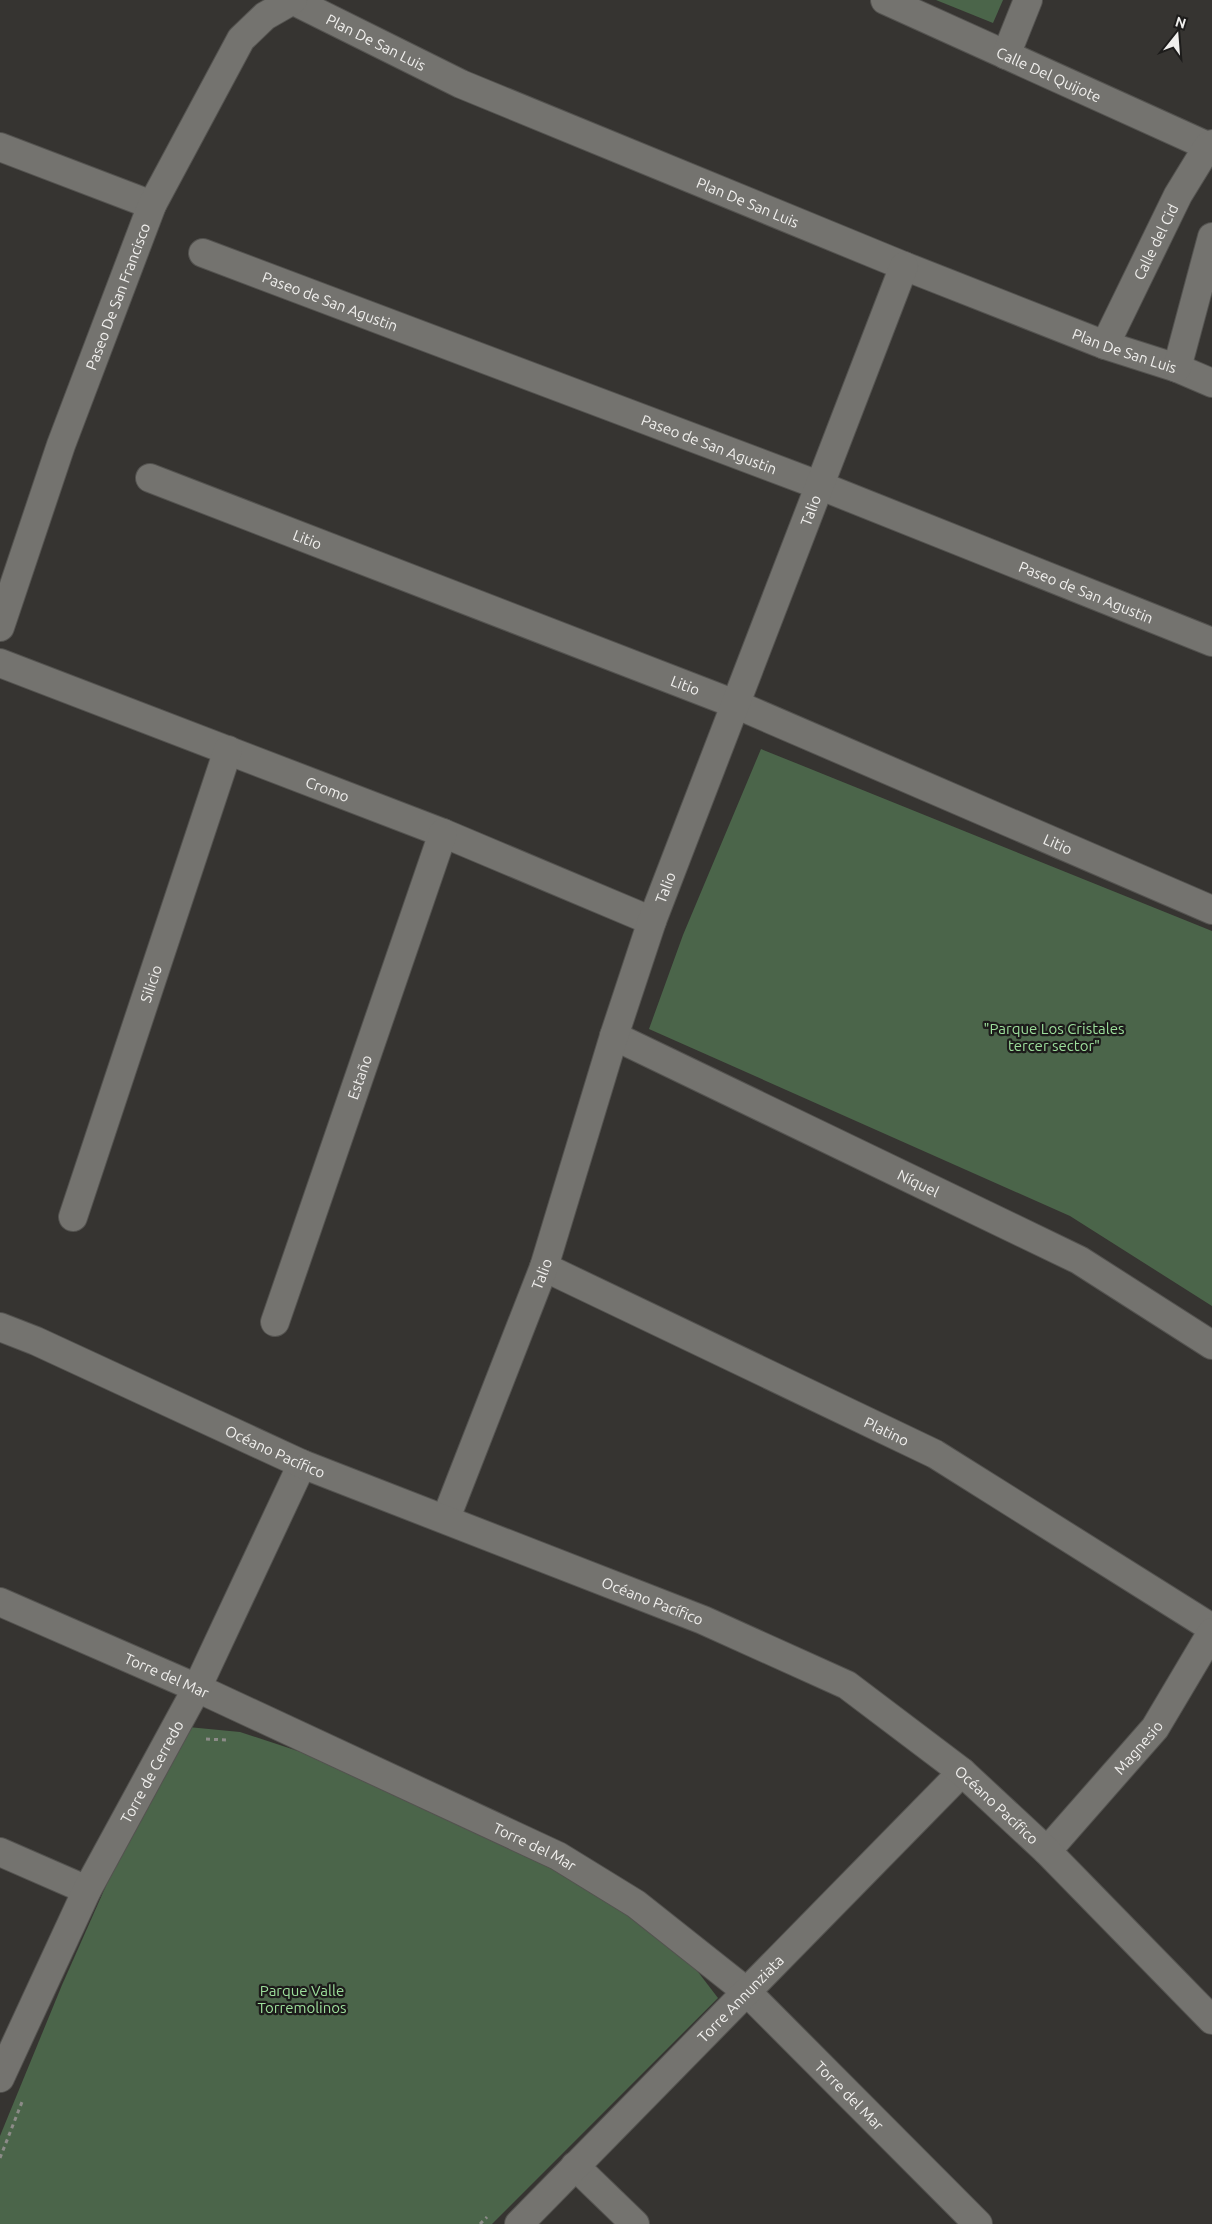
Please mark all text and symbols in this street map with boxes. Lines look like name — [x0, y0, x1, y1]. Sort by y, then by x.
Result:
street label: Plan De San Luis — [324, 10, 429, 74]
north arrow — [1152, 10, 1202, 60]
text: N — [1173, 13, 1188, 32]
street label: Calle Del Quijote — [994, 43, 1104, 105]
street label: Plan De San Luis — [694, 173, 802, 230]
street label: Calle del Cid — [1130, 201, 1181, 282]
street label: Paseo De San Francisco — [82, 220, 153, 372]
street label: Paseo de San Agustin — [260, 268, 400, 334]
street label: Plan De San Luis — [1070, 325, 1179, 376]
street label: Paseo de San Agustin — [639, 411, 779, 477]
street label: Talio — [796, 492, 824, 528]
street label: Litio — [291, 526, 325, 552]
street label: Paseo de San Agustin — [1016, 557, 1156, 626]
street label: Litio — [669, 672, 702, 698]
street label: Cromo — [303, 773, 352, 805]
street label: Litio — [1041, 830, 1075, 857]
street label: Talio — [651, 869, 679, 905]
street label: Silicio — [136, 963, 165, 1004]
park label: "Parque Los Cristales tercer sector" — [984, 1020, 1124, 1054]
street label: Estaño — [344, 1053, 375, 1102]
street label: Níquel — [895, 1165, 942, 1200]
street label: Talio — [528, 1256, 555, 1292]
street label: Platino — [862, 1413, 912, 1449]
street label: Océano Pacífico — [223, 1421, 328, 1481]
street label: Océano Pacífico — [599, 1573, 706, 1628]
street label: Torre del Mar — [122, 1649, 212, 1701]
street label: Torre de Cerredo — [117, 1717, 186, 1826]
street label: Magnesio — [1110, 1718, 1166, 1777]
street label: Océano Pacífico — [952, 1762, 1042, 1847]
street label: Torre del Mar — [491, 1819, 580, 1874]
street label: Torre Annunziata — [694, 1951, 787, 2045]
park label: Parque Valle Torremolinos — [257, 1982, 347, 2016]
street label: Torre del Mar — [812, 2057, 888, 2133]

